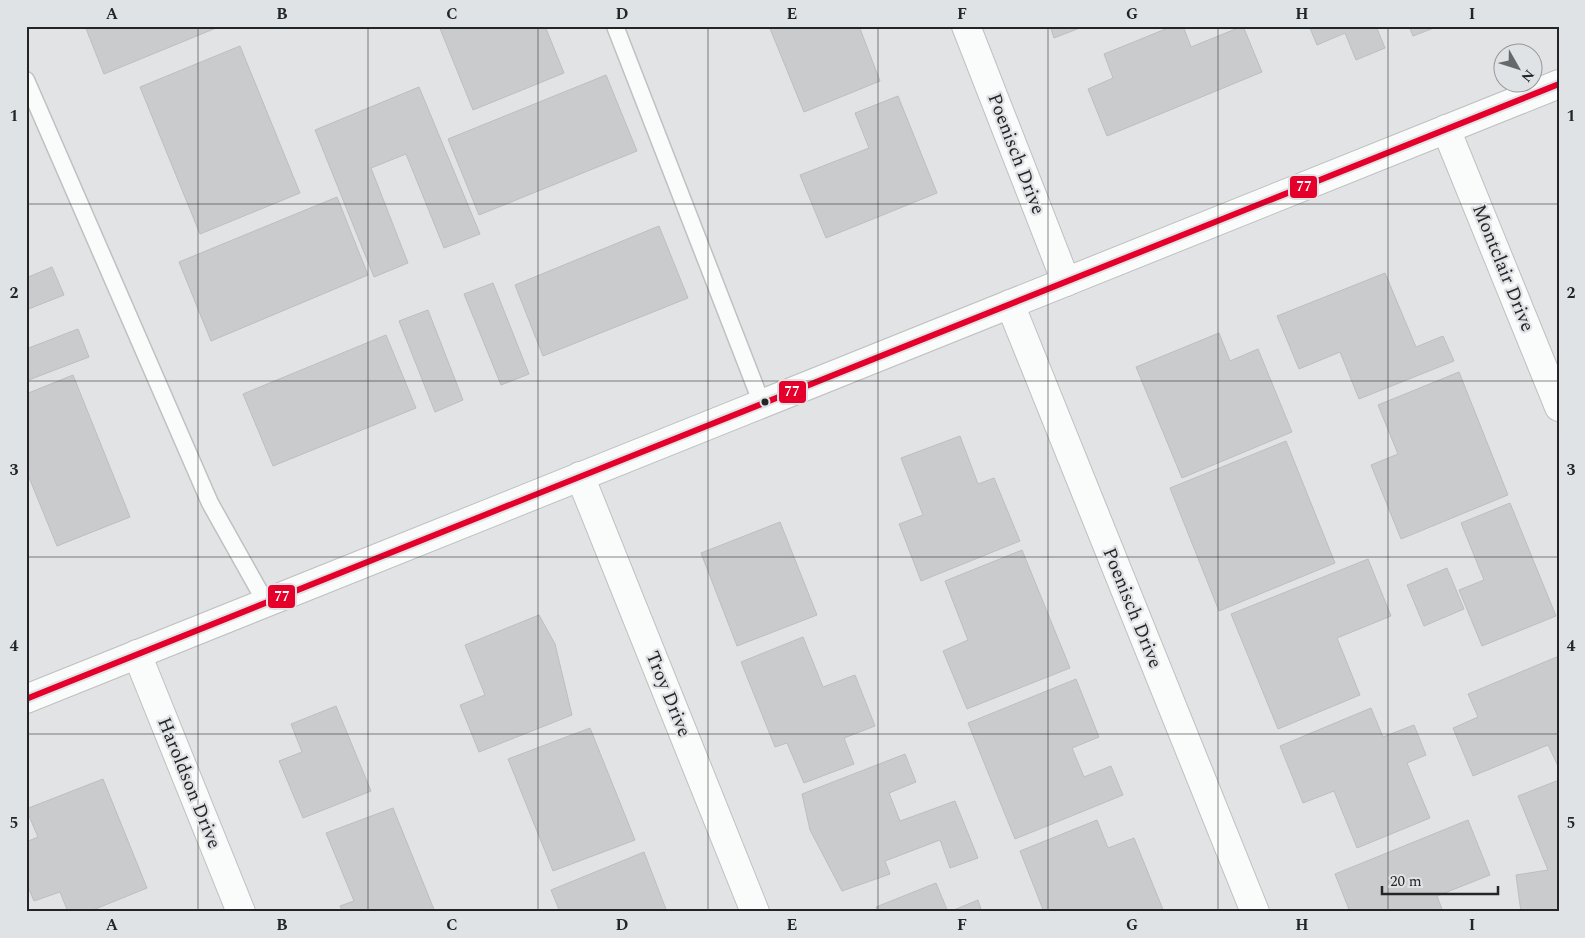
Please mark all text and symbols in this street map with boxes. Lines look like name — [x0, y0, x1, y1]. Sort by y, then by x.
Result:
text: A — [106, 2, 119, 26]
text: B — [276, 2, 288, 26]
text: C — [446, 2, 458, 26]
text: D — [616, 2, 629, 26]
text: E — [787, 2, 797, 26]
text: F — [957, 2, 967, 26]
text: G — [1126, 2, 1138, 26]
text: H — [1295, 2, 1309, 26]
text: I — [1469, 2, 1475, 26]
north arrow — [1492, 42, 1542, 92]
text: N — [1516, 65, 1539, 87]
street label: Poenisch Drive — [980, 89, 1052, 219]
text: 1 — [10, 104, 18, 128]
text: 1 — [1567, 104, 1575, 128]
line badge: 77 — [1289, 175, 1318, 199]
text: 77 — [1296, 176, 1312, 197]
street label: Montclair Drive — [1464, 200, 1542, 336]
text: 2 — [10, 281, 19, 305]
text: 2 — [1567, 281, 1576, 305]
line badge: 77 — [778, 380, 807, 404]
text: 77 — [784, 381, 800, 402]
unlabelled marker — [760, 397, 770, 407]
text: 3 — [10, 458, 19, 482]
text: 3 — [1567, 458, 1576, 482]
street label: Poenisch Drive — [1095, 543, 1169, 673]
line badge: 77 — [267, 584, 296, 609]
text: 77 — [274, 586, 290, 607]
text: 4 — [10, 634, 19, 658]
text: 4 — [1567, 634, 1576, 658]
street label: Troy Drive — [638, 647, 698, 741]
street label: Haroldson Drive — [149, 713, 229, 853]
text: 5 — [10, 811, 18, 835]
text: 5 — [1567, 811, 1575, 835]
scale bar — [1382, 863, 1499, 895]
text: 20 m — [1390, 870, 1422, 893]
text: A — [106, 913, 119, 937]
text: B — [276, 913, 288, 937]
text: C — [446, 913, 458, 937]
text: D — [616, 913, 629, 937]
text: E — [787, 913, 797, 937]
text: F — [957, 913, 967, 937]
text: G — [1126, 913, 1138, 937]
text: H — [1295, 913, 1309, 937]
text: I — [1469, 913, 1475, 937]

